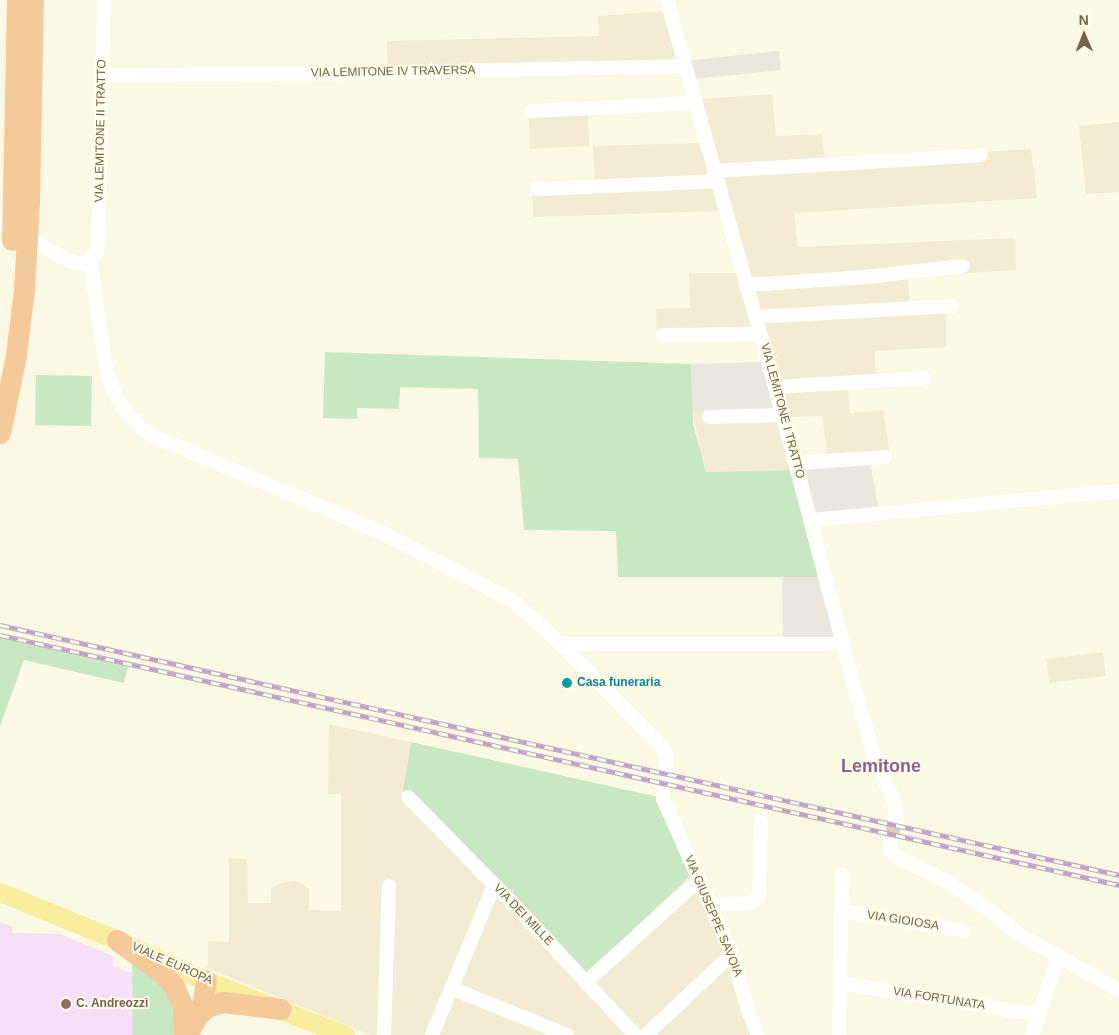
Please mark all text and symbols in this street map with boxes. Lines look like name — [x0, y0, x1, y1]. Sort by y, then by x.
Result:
north arrow — [1059, 10, 1109, 60]
text: N — [1079, 12, 1089, 28]
street label: VIA LEMITONE II TRATTO — [93, 59, 109, 203]
street label: VIA LEMITONE IV TRAVERSA — [310, 63, 476, 81]
street label: VIA LEMITONE I TRATTO — [757, 341, 807, 481]
place label: Casa funeraria — [577, 676, 660, 690]
marker: Casa funeraria — [561, 677, 573, 689]
district label: Lemitone — [841, 755, 921, 777]
street label: VIA GIUSEPPE SAVOIA — [681, 853, 745, 979]
street label: VIA DEI MILLE — [490, 881, 556, 949]
street label: VIA GIOIOSA — [866, 908, 940, 934]
street label: VIALE EUROPA — [129, 940, 215, 988]
street label: VIA FORTUNATA — [891, 985, 987, 1013]
place label: C. Andreozzi — [76, 997, 149, 1011]
marker: C. Andreozzi — [60, 998, 72, 1010]

